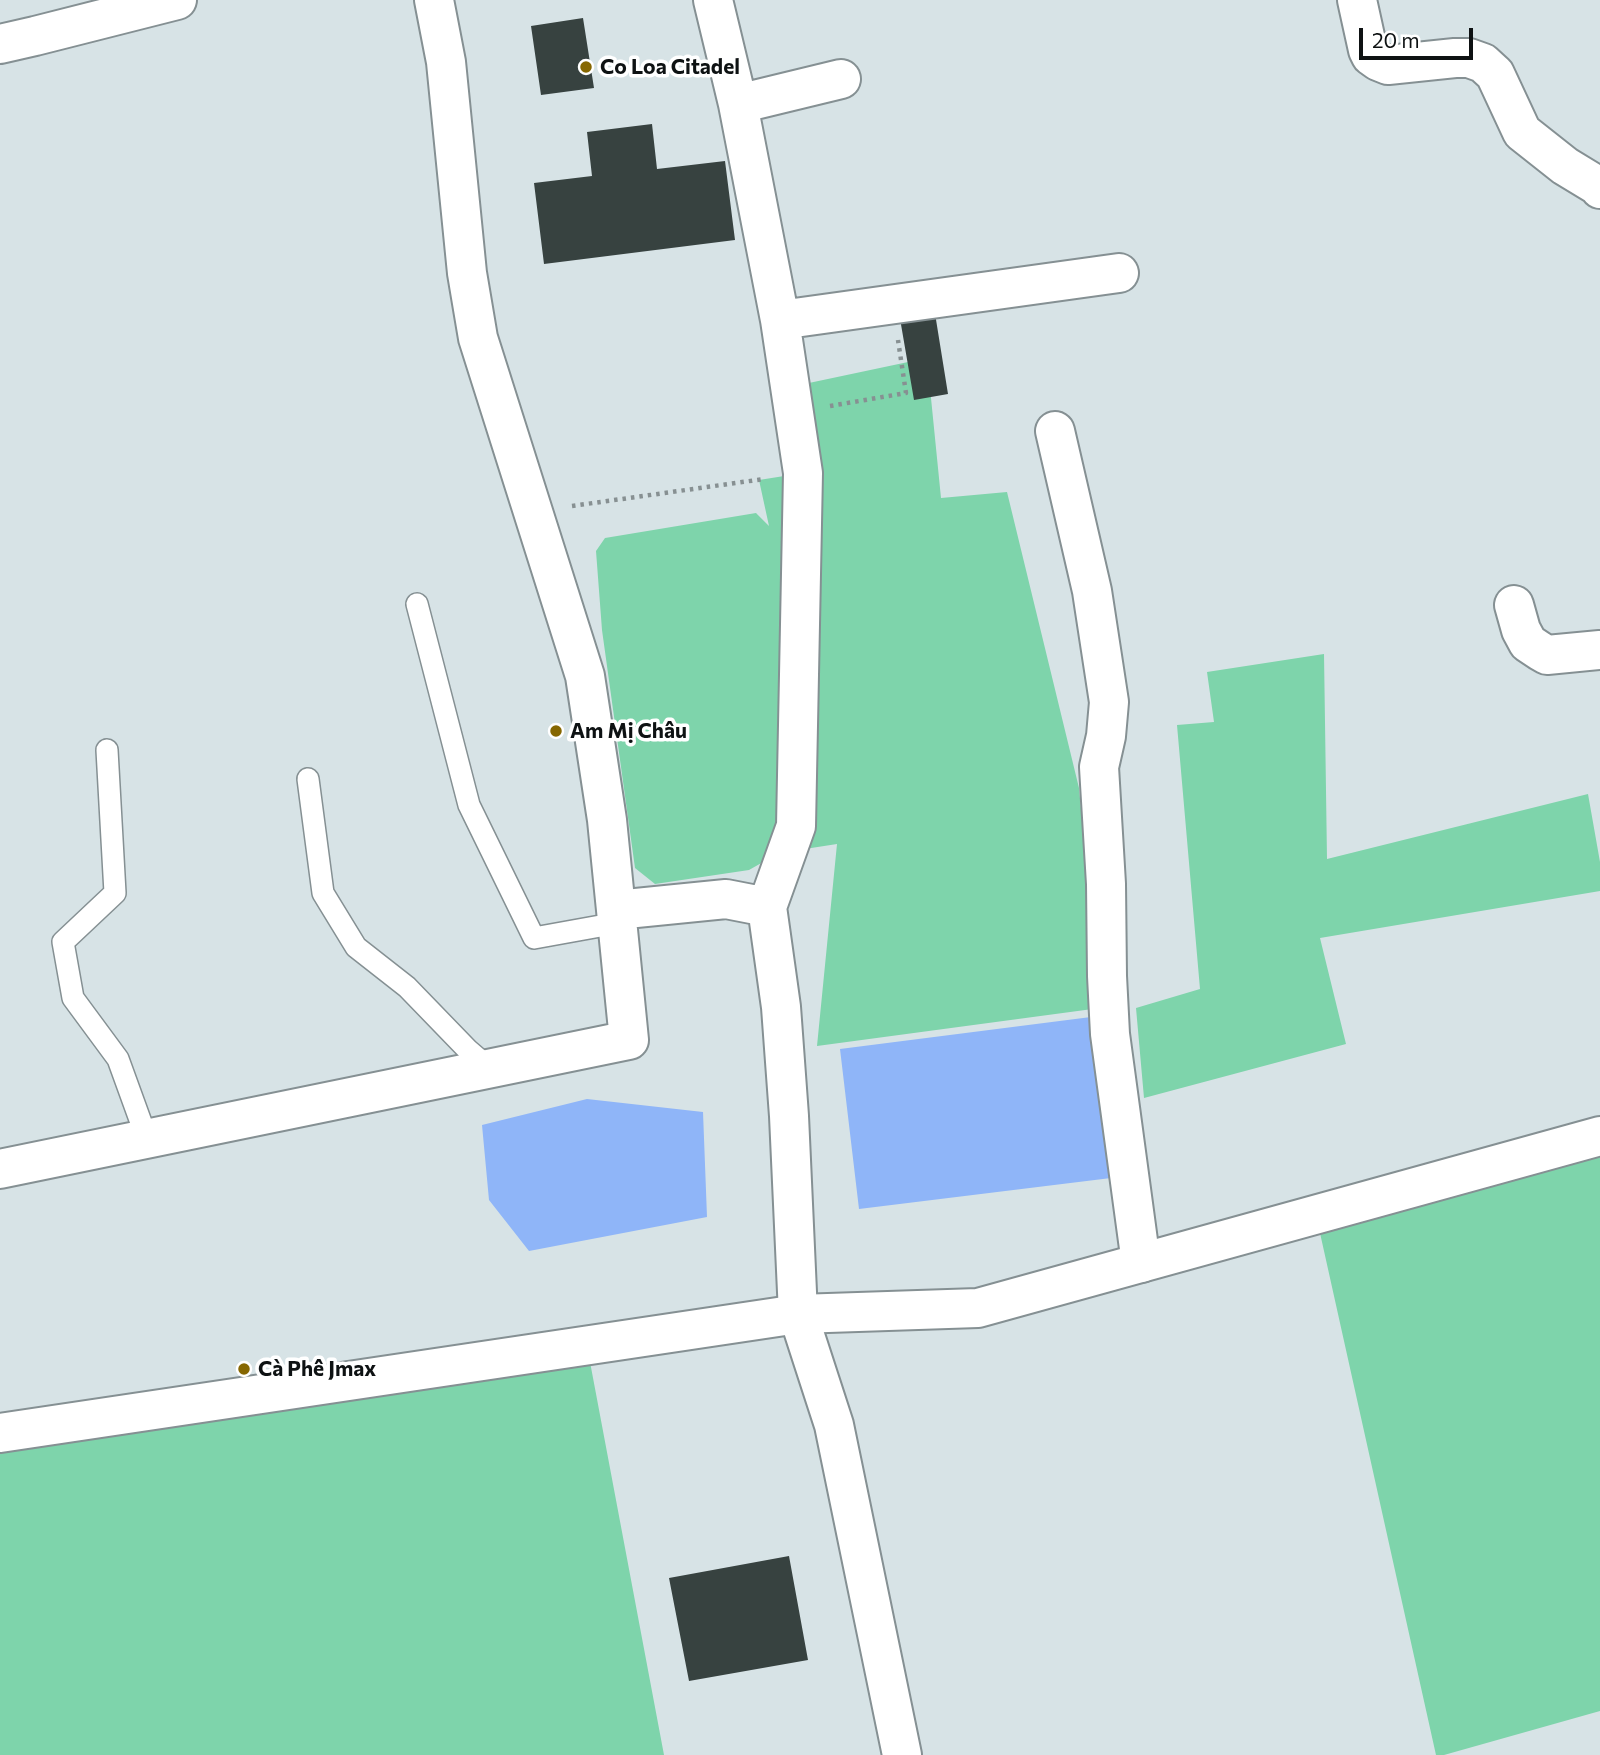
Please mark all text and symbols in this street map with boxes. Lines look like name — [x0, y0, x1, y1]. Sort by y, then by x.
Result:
scale bar — [1362, 14, 1476, 58]
text: 20 m — [1372, 27, 1420, 52]
place label: Co Loa Citadel — [600, 54, 740, 80]
marker: Co Loa Citadel — [578, 59, 594, 75]
place label: Am Mị Châu — [570, 718, 687, 744]
marker: Am Mị Châu — [548, 723, 564, 739]
place label: Cà Phê Jmax — [258, 1356, 376, 1382]
marker: Cà Phê Jmax — [236, 1361, 252, 1377]

